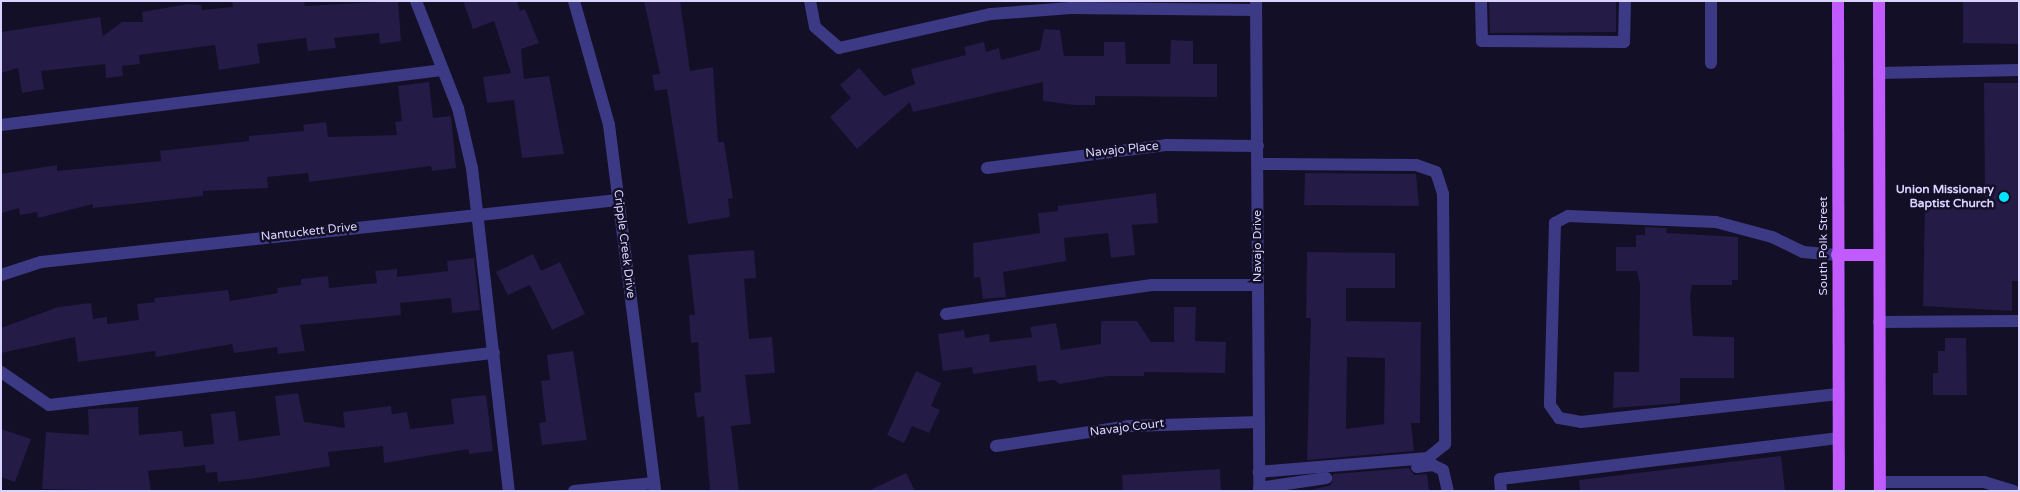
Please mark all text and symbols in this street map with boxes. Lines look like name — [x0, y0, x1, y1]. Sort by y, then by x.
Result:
street label: Navajo Place — [1085, 139, 1159, 161]
place label: Union Missionary Baptist Church — [1896, 183, 1994, 211]
street label: Cripple Creek Drive — [610, 189, 638, 299]
marker: Union Missionary Baptist Church — [1998, 191, 2010, 203]
street label: South Polk Street — [1817, 196, 1831, 296]
street label: Navajo Drive — [1251, 210, 1265, 282]
street label: Nantuckett Drive — [260, 220, 358, 244]
street label: Navajo Court — [1089, 416, 1165, 440]

